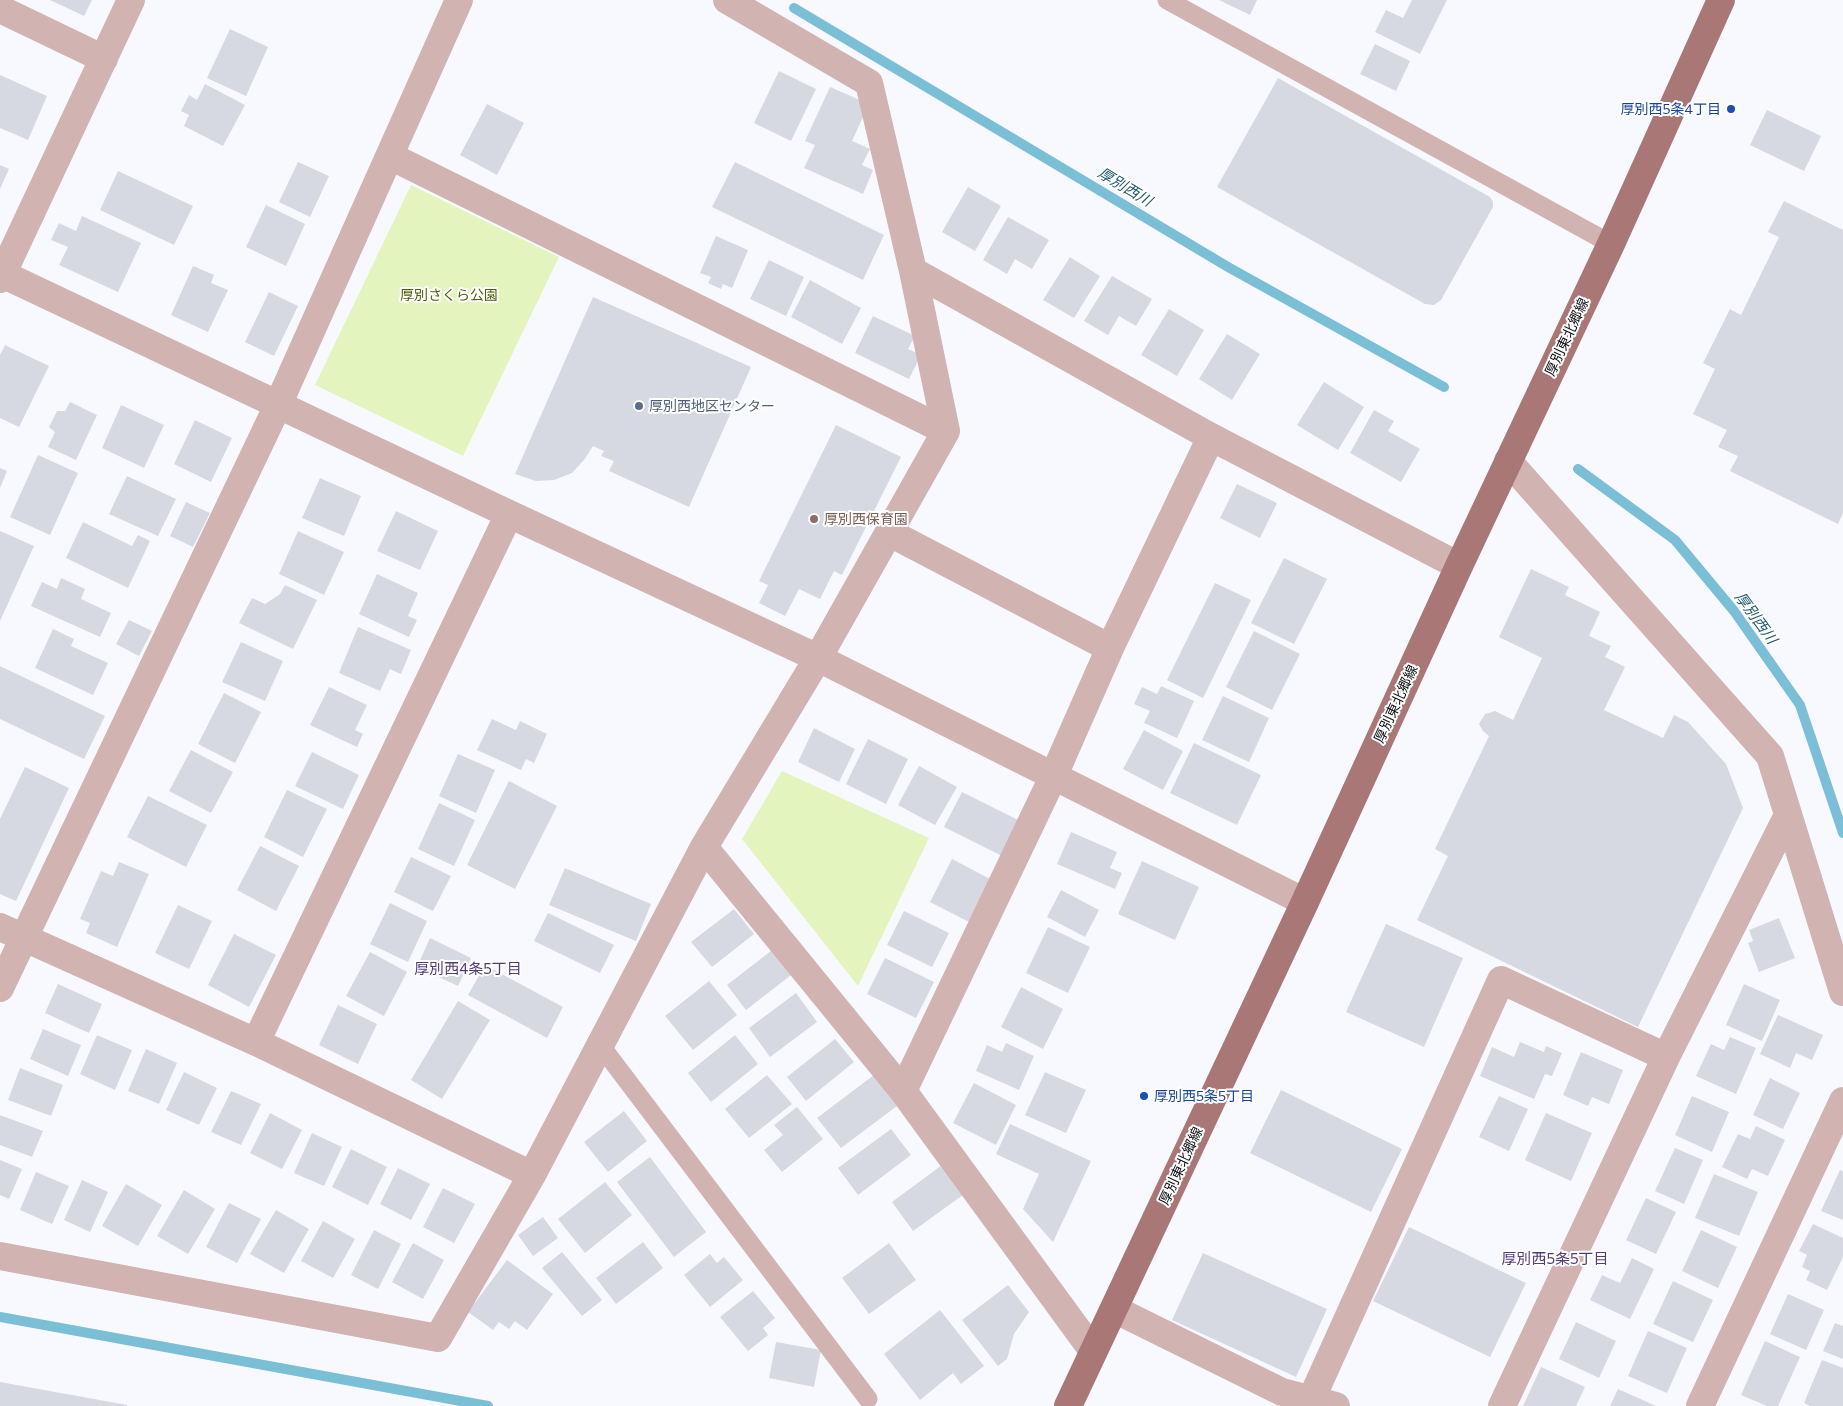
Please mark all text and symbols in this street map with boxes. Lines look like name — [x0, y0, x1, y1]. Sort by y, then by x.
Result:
place label: 厚別西5条4丁目 — [1621, 101, 1721, 117]
marker: 厚別西5条4丁目 — [1725, 103, 1737, 115]
water label: 厚別西川 — [1095, 164, 1155, 210]
park label: 厚別さくら公園 — [400, 287, 498, 303]
street label: 厚別東北郷線 — [1542, 295, 1592, 379]
place label: 厚別西地区センター — [649, 398, 775, 414]
marker: 厚別西地区センター — [633, 400, 645, 412]
place label: 厚別西保育園 — [824, 511, 908, 527]
marker: 厚別西保育園 — [808, 513, 820, 525]
water label: 厚別西川 — [1731, 588, 1781, 648]
street label: 厚別東北郷線 — [1371, 662, 1421, 746]
district label: 厚別西4条5丁目 — [414, 960, 522, 978]
place label: 厚別西5条5丁目 — [1154, 1088, 1254, 1104]
marker: 厚別西5条5丁目 — [1138, 1090, 1150, 1102]
street label: 厚別東北郷線 — [1156, 1124, 1206, 1208]
district label: 厚別西5条5丁目 — [1501, 1250, 1609, 1268]

